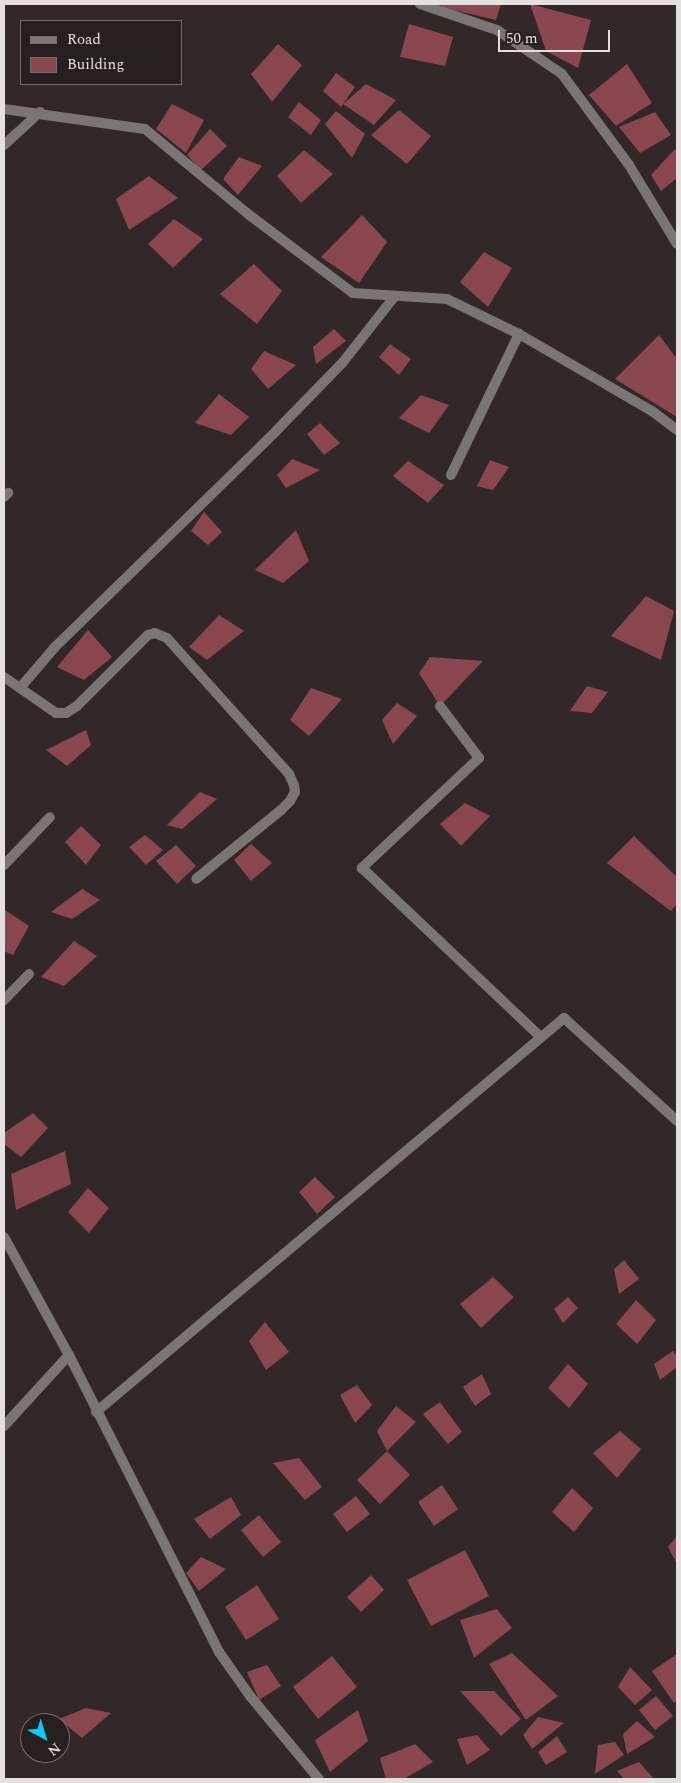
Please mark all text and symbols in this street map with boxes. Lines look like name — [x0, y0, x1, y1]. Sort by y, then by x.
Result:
legend — [20, 20, 182, 85]
scale bar — [501, 20, 614, 52]
text: 50 m — [506, 27, 538, 50]
text: Road — [67, 28, 101, 51]
text: Building — [67, 53, 124, 76]
north arrow — [20, 1713, 70, 1763]
text: N — [43, 1738, 65, 1761]

